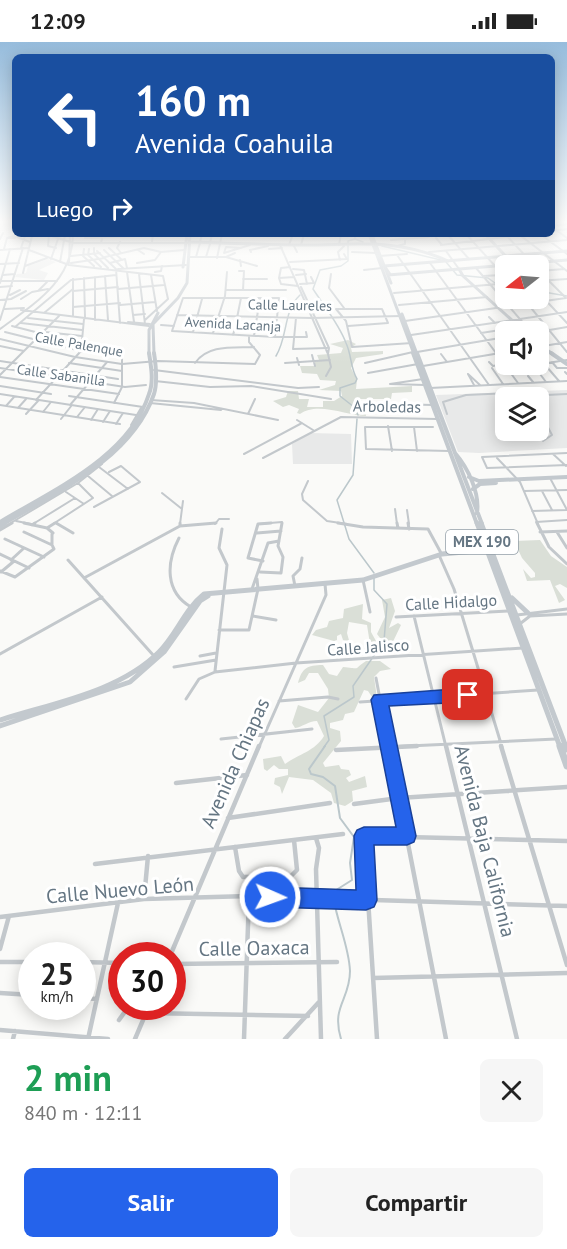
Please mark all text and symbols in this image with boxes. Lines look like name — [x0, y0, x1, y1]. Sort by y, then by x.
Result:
text: 12:09 — [30, 7, 86, 35]
text: 160 m — [135, 73, 251, 128]
icon: left — [36, 78, 114, 156]
text: Avenida Coahuila — [135, 126, 334, 160]
icon: right — [105, 192, 138, 225]
text: Luego — [36, 195, 93, 223]
north arrow — [495, 255, 549, 309]
map controls — [495, 255, 549, 441]
street label: Calle Laureles — [248, 295, 332, 315]
street label: Avenida Lacanja — [184, 312, 282, 336]
button: sound — [495, 321, 549, 375]
street label: Calle Palenque — [34, 327, 124, 361]
street label: Calle Sabanilla — [16, 360, 106, 390]
button: layers — [495, 387, 549, 441]
street label: Arboledas — [353, 395, 421, 417]
road number: MEX 190 — [446, 530, 518, 554]
street label: Calle Hidalgo — [405, 590, 497, 614]
street label: Calle Jalisco — [326, 634, 410, 660]
pin — [442, 669, 493, 720]
icon: arrive — [451, 678, 484, 711]
street label: Avenida Chiapas — [195, 694, 275, 832]
street label: Avenida Baja California — [449, 742, 521, 940]
position arrow — [238, 865, 302, 929]
street label: Calle Nuevo León — [45, 871, 195, 909]
street label: Calle Oaxaca — [198, 934, 310, 962]
speed limit sign: 30 — [108, 942, 186, 1020]
text: 25 — [40, 954, 74, 993]
text: km/h — [41, 987, 73, 1006]
text: 2 min — [24, 1054, 112, 1101]
button: close — [480, 1059, 543, 1122]
text: 840 m · 12:11 — [24, 1100, 142, 1126]
button: Salir — [24, 1168, 278, 1237]
button: Compartir — [290, 1168, 543, 1237]

